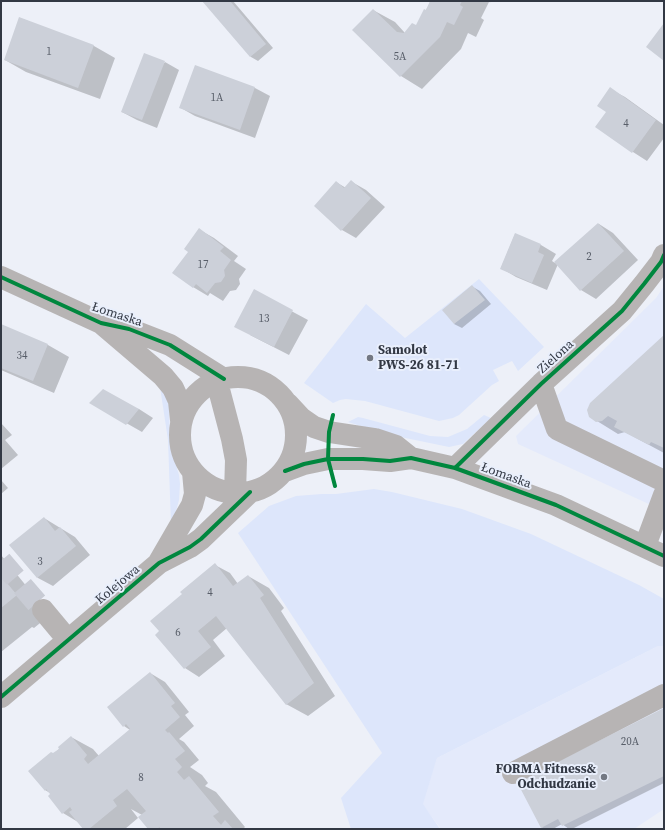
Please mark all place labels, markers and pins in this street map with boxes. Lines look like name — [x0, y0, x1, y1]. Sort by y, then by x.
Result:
place label: Samolot PWS-26 81-71 — [378, 343, 459, 374]
marker: Samolot PWS-26 81-71 — [365, 353, 375, 363]
place label: FORMA Fitness& Odchudzanie — [496, 762, 596, 793]
marker: FORMA Fitness& Odchudzanie — [599, 772, 609, 782]

